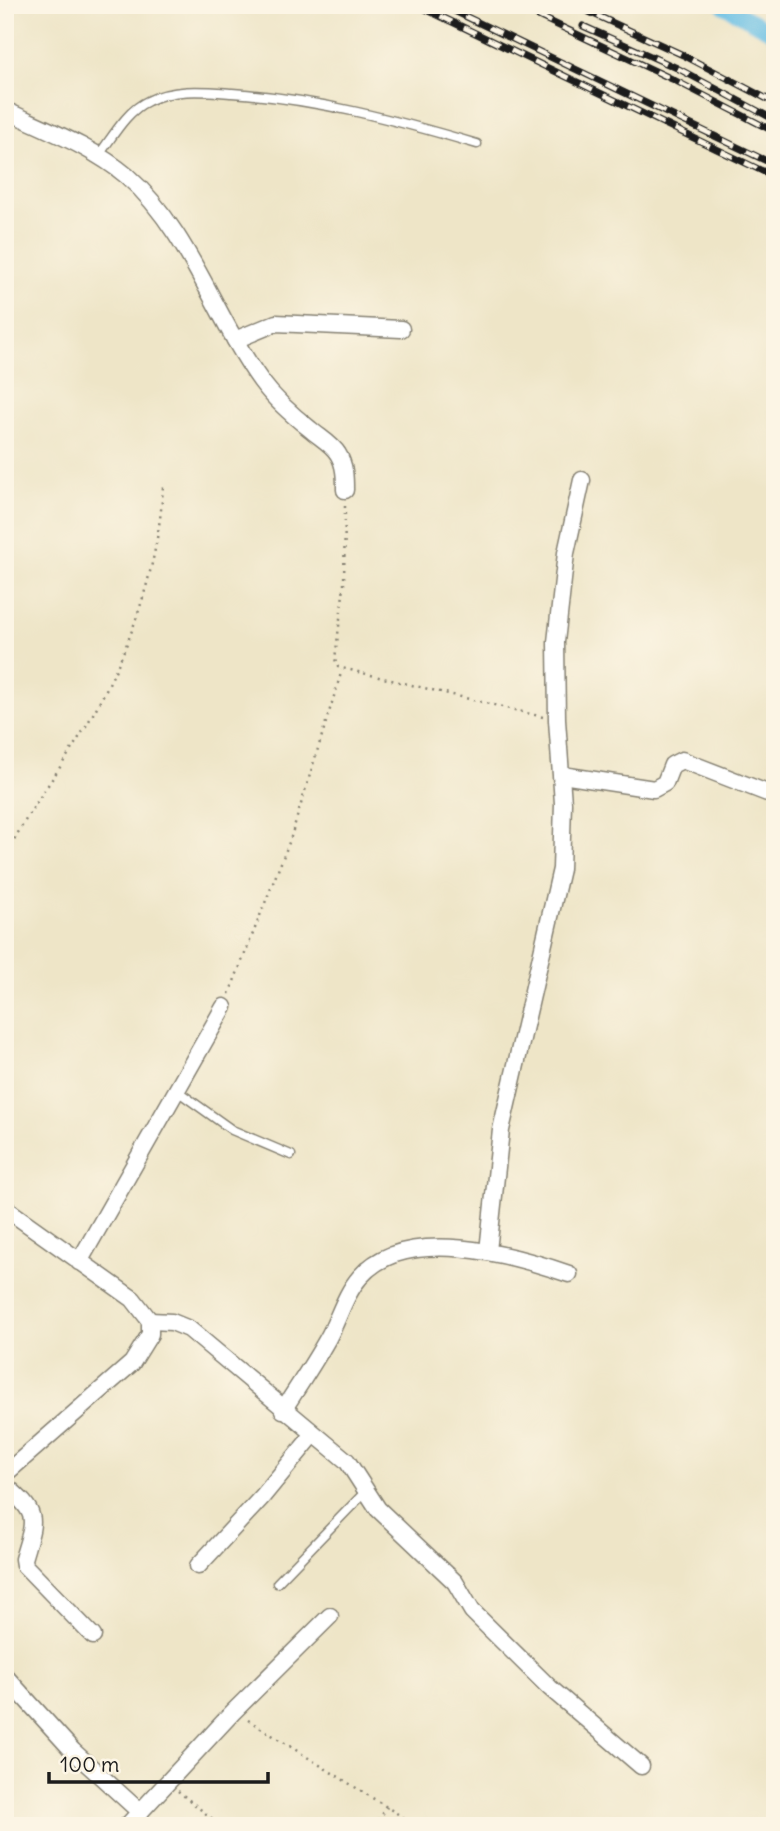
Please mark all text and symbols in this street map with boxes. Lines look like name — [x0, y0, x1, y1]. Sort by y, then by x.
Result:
scale bar — [49, 1740, 268, 1784]
text: 100 m — [60, 1751, 119, 1778]

